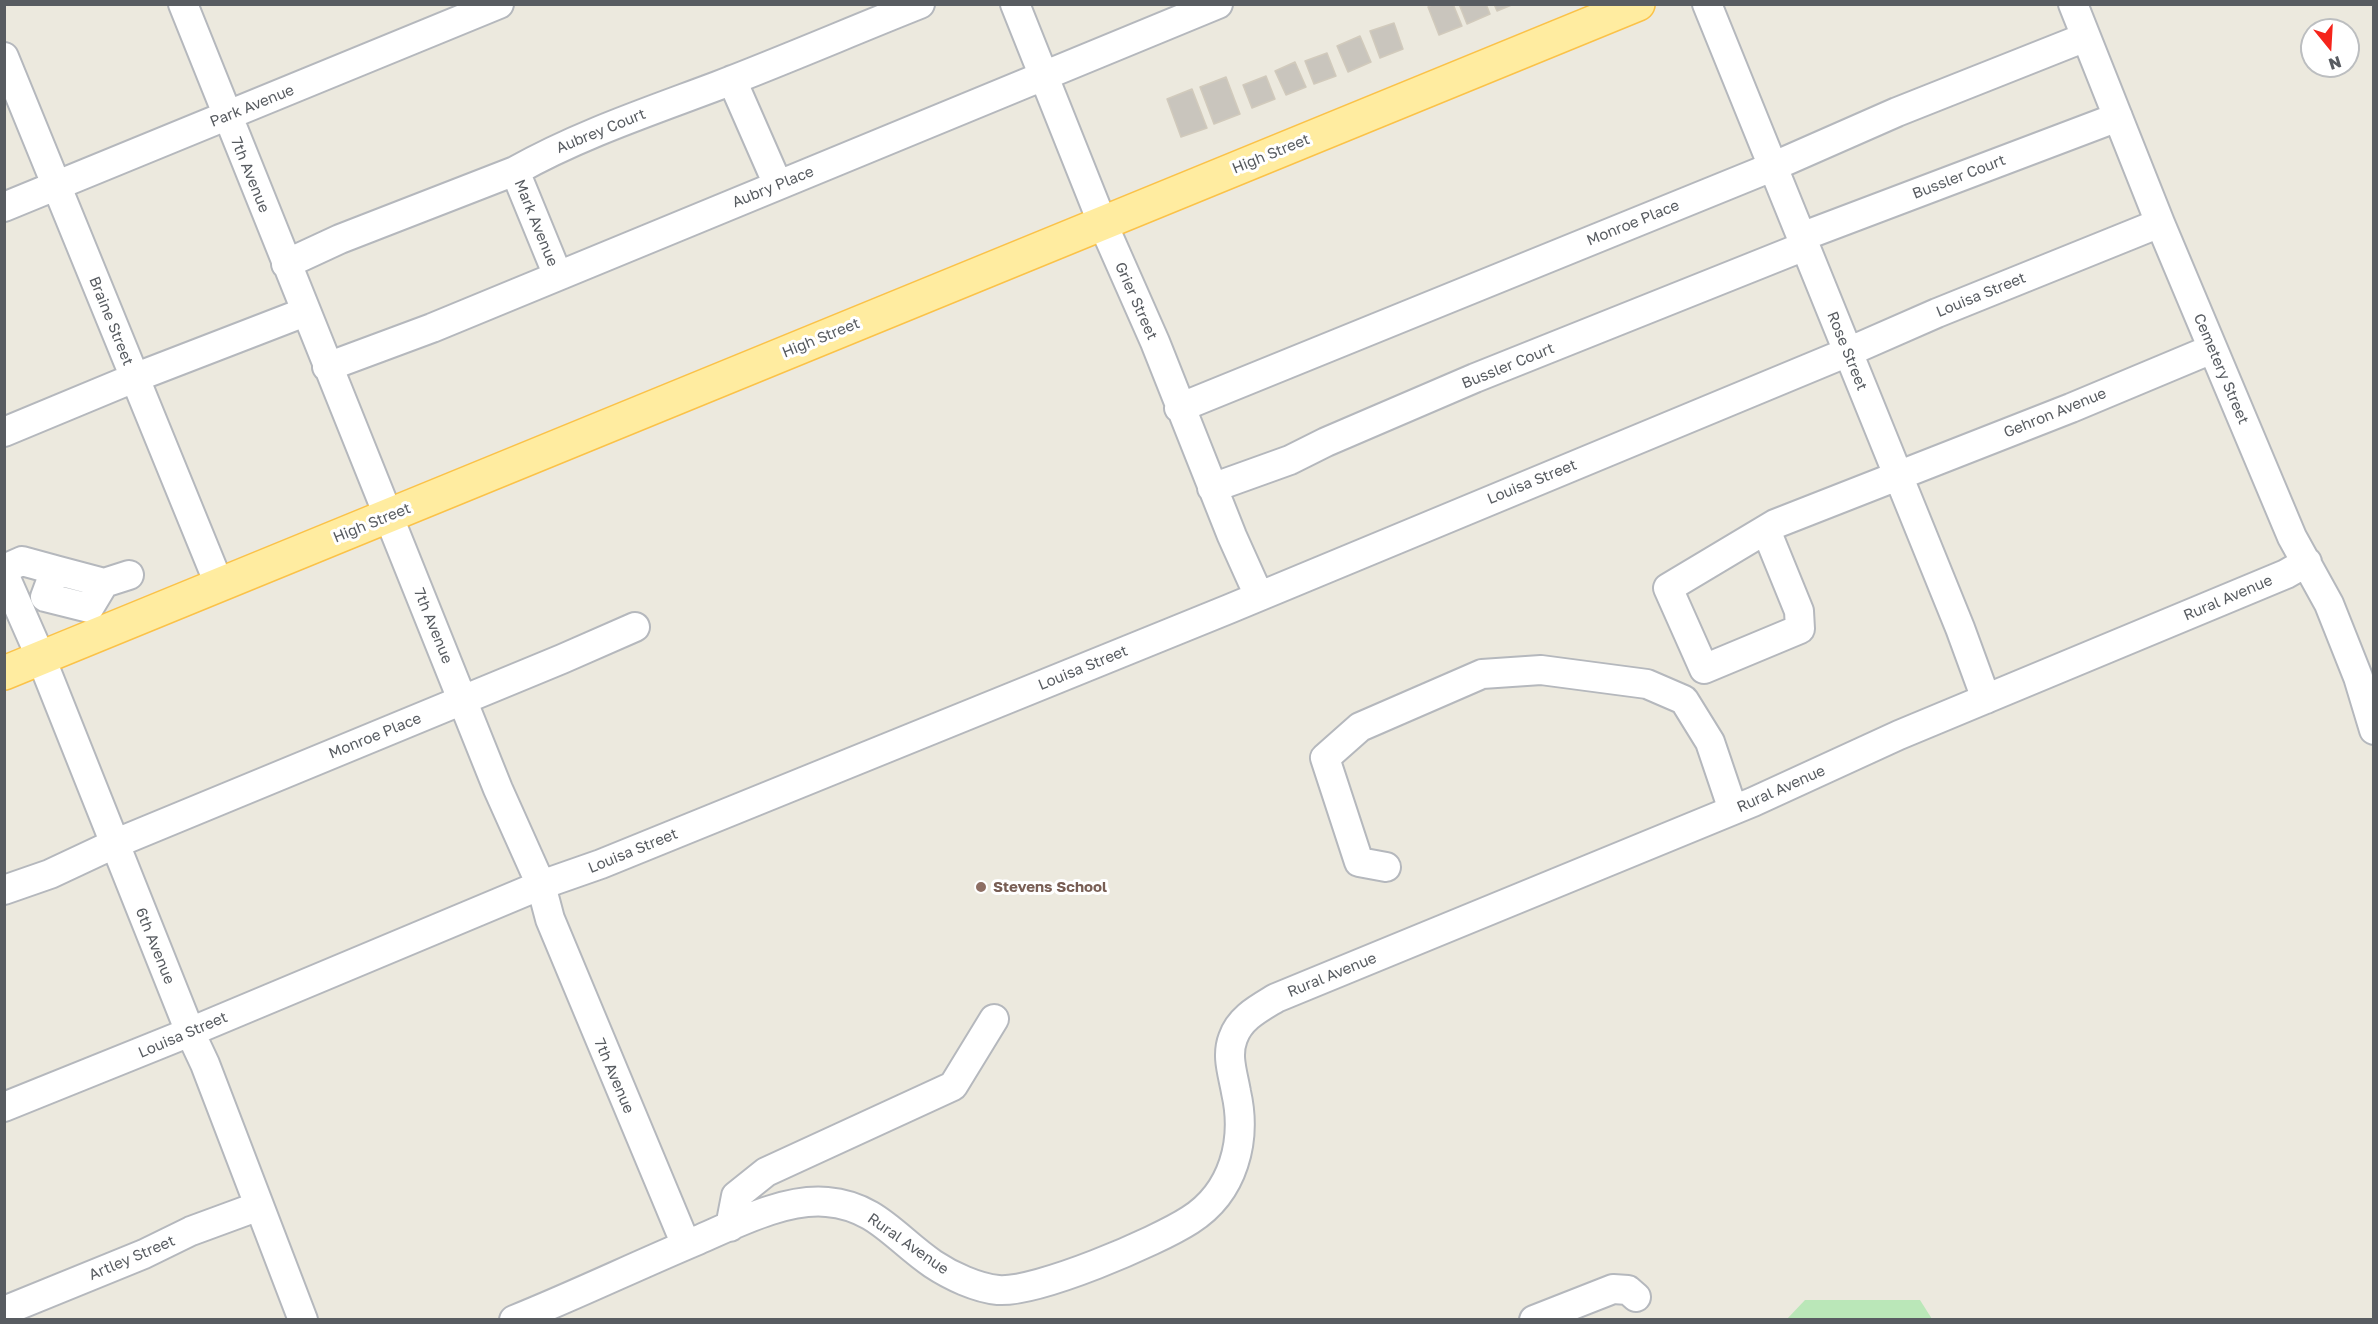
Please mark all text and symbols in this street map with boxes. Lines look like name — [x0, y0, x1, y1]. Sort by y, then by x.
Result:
north arrow — [2300, 18, 2360, 78]
text: N — [2326, 52, 2344, 75]
street label: Park Avenue — [207, 81, 297, 131]
street label: Aubrey Court — [554, 105, 648, 157]
street label: High Street — [1230, 130, 1312, 178]
street label: 7th Avenue — [227, 135, 273, 215]
street label: Bussler Court — [1910, 151, 2008, 203]
street label: Aubry Place — [730, 162, 816, 212]
street label: Mark Avenue — [510, 177, 562, 269]
street label: Monroe Place — [1584, 196, 1682, 250]
street label: Grier Street — [1111, 259, 1161, 343]
street label: Louisa Street — [1934, 269, 2028, 321]
street label: Braine Street — [85, 274, 137, 368]
street label: Rose Street — [1823, 309, 1871, 393]
street label: Cemetery Street — [2190, 311, 2252, 427]
street label: High Street — [780, 314, 862, 362]
street label: Bussler Court — [1459, 339, 1557, 393]
street label: Gehron Avenue — [2001, 384, 2109, 442]
street label: Louisa Street — [1485, 456, 1579, 508]
street label: High Street — [331, 499, 413, 547]
street label: Rural Avenue — [2181, 571, 2275, 625]
street label: 7th Avenue — [410, 586, 456, 666]
street label: Louisa Street — [1036, 642, 1130, 694]
street label: Monroe Place — [326, 709, 424, 763]
street label: Rural Avenue — [1734, 762, 1828, 816]
street label: Louisa Street — [586, 825, 680, 877]
place label: Stevens School — [993, 878, 1107, 896]
marker: Stevens School — [974, 880, 988, 894]
street label: 6th Avenue — [131, 905, 179, 987]
street label: Rural Avenue — [1285, 949, 1379, 1001]
street label: Louisa Street — [136, 1008, 230, 1062]
street label: 7th Avenue — [590, 1036, 638, 1116]
street label: Rural Avenue — [864, 1209, 952, 1279]
street label: Artley Street — [86, 1232, 178, 1284]

